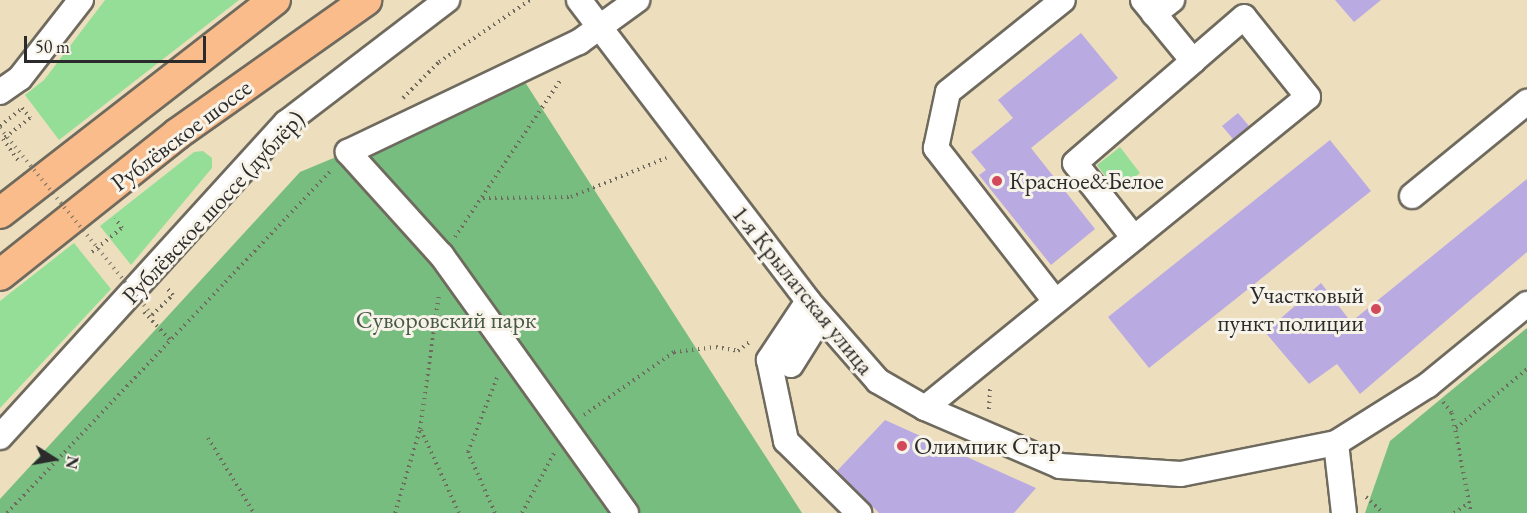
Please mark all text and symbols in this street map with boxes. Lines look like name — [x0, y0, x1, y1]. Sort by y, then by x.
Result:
scale bar — [27, 24, 208, 62]
text: 50 m — [35, 35, 70, 58]
street label: Рублёвское шоссе — [105, 73, 257, 197]
street label: Рублёвское шоссе (дублёр) — [116, 104, 310, 310]
place label: Красное&Белое — [1009, 167, 1164, 195]
marker: Красное&Белое — [990, 174, 1004, 188]
street label: 1-я Крылатская улица — [726, 200, 880, 380]
place label: Участковый пункт полиции — [1218, 281, 1364, 337]
marker: Участковый пункт полиции — [1369, 302, 1383, 316]
park label: Суворовский парк — [356, 306, 536, 334]
north arrow — [24, 429, 84, 489]
place label: Олимпик Стар — [914, 432, 1061, 460]
marker: Олимпик Стар — [895, 439, 909, 453]
text: N — [61, 454, 84, 471]

